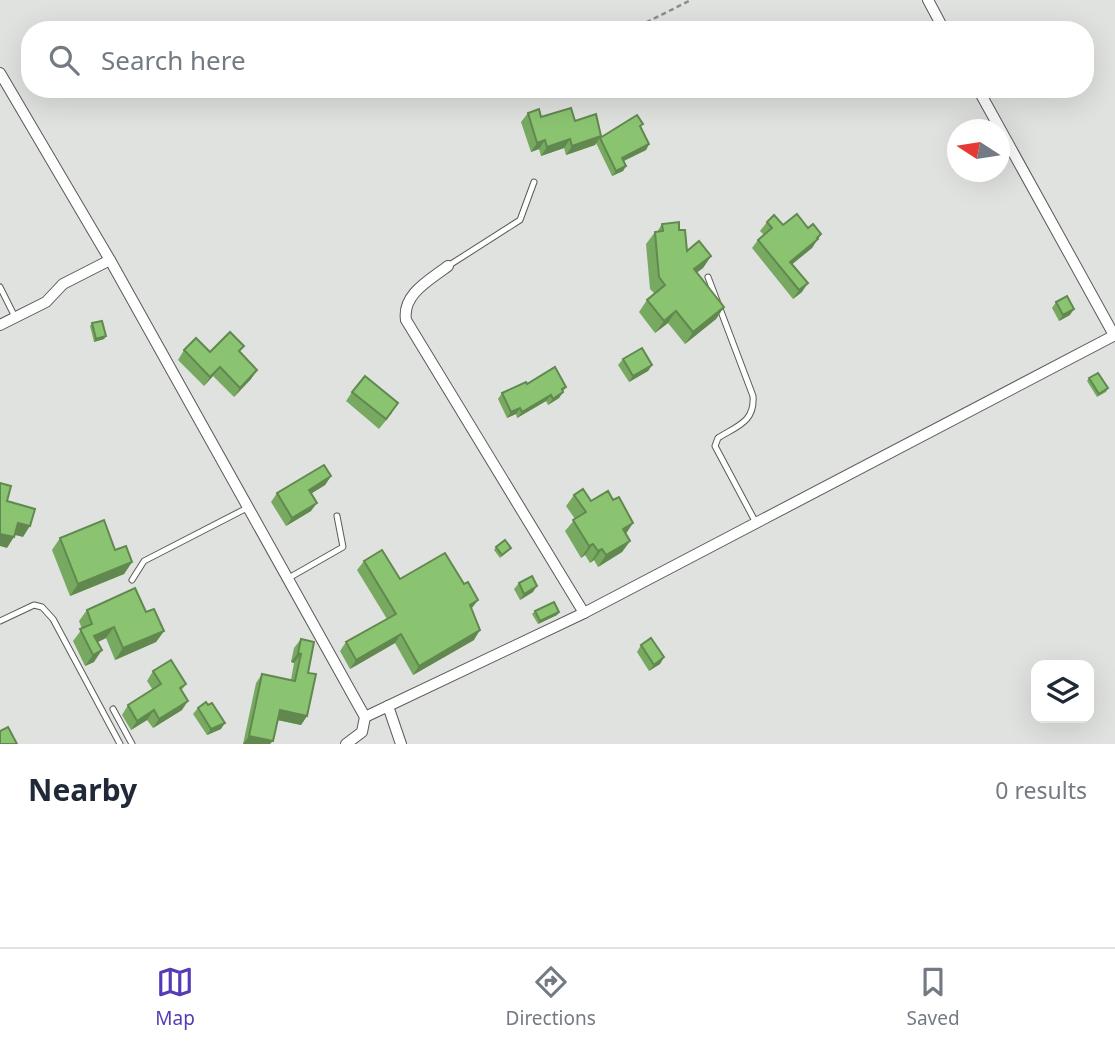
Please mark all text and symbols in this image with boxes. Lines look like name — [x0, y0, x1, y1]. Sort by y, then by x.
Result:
search box — [21, 21, 1094, 98]
icon: search — [45, 41, 83, 79]
text: Search here — [101, 42, 246, 78]
north arrow — [947, 119, 1010, 182]
map controls — [1031, 660, 1094, 723]
button: layers — [1031, 660, 1094, 723]
text: Nearby — [28, 769, 137, 810]
text: 0 results — [995, 774, 1087, 806]
tab: Map — [155, 963, 195, 1031]
tab: Directions — [506, 963, 596, 1031]
tab: Saved — [906, 963, 960, 1031]

